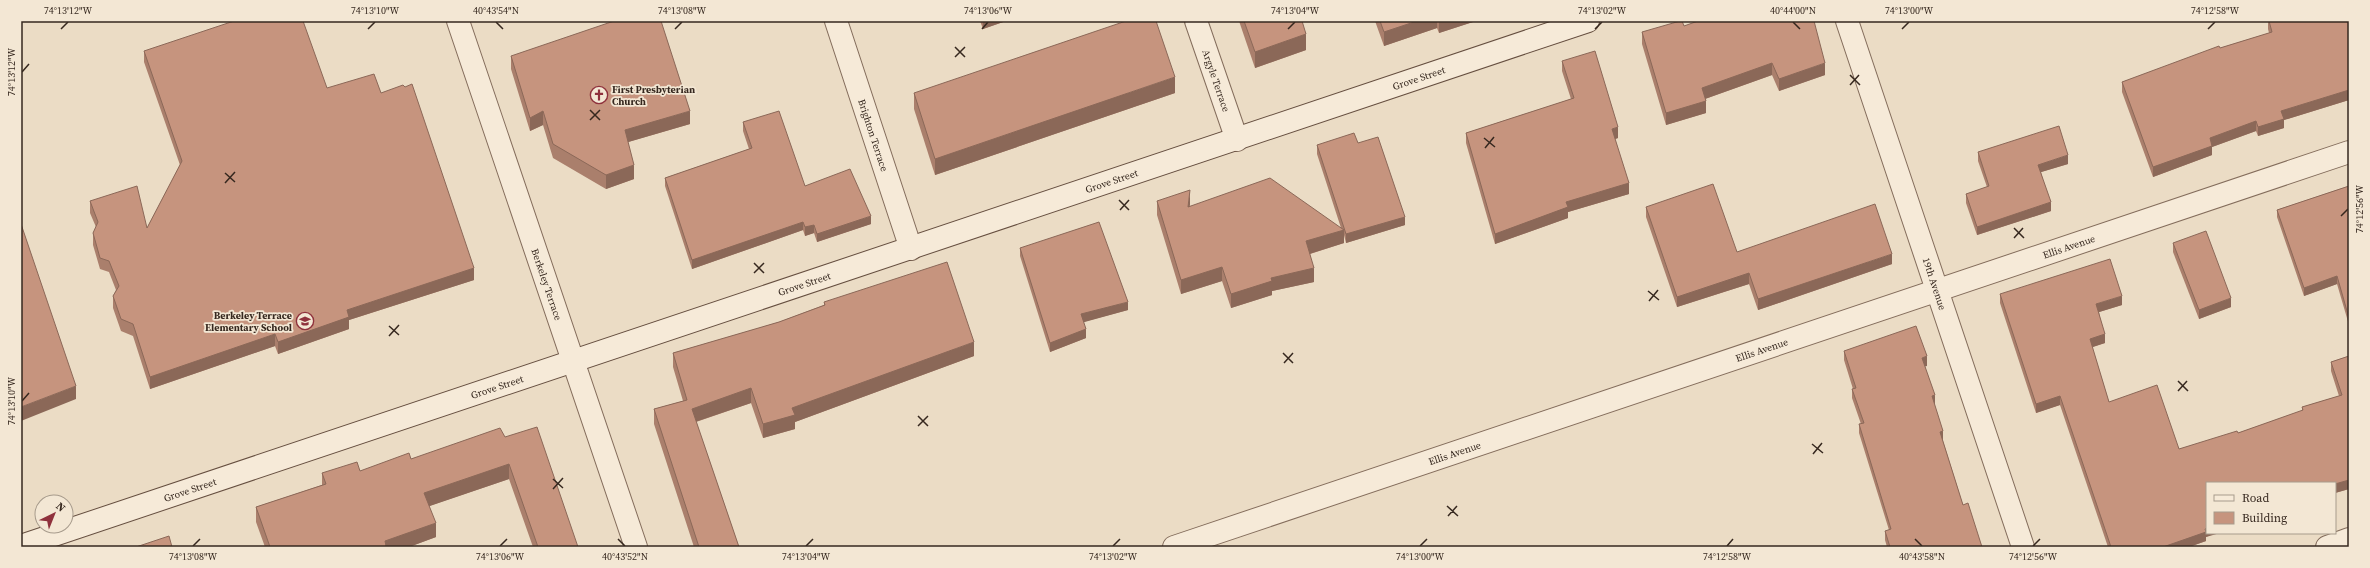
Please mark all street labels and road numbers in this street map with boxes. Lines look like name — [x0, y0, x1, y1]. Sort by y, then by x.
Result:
street label: Argyle Terrace — [1200, 48, 1233, 113]
street label: Grove Street — [1391, 63, 1447, 93]
street label: Brighton Terrace — [856, 97, 891, 173]
street label: Grove Street — [1083, 166, 1140, 196]
street label: Ellis Avenue — [2041, 231, 2097, 261]
street label: Berkeley Terrace — [529, 247, 565, 322]
street label: 19th Avenue — [1920, 256, 1950, 312]
street label: Grove Street — [776, 269, 833, 298]
street label: Ellis Avenue — [1734, 335, 1790, 364]
street label: Grove Street — [469, 371, 526, 401]
street label: Ellis Avenue — [1427, 438, 1482, 468]
street label: Grove Street — [162, 474, 218, 504]

